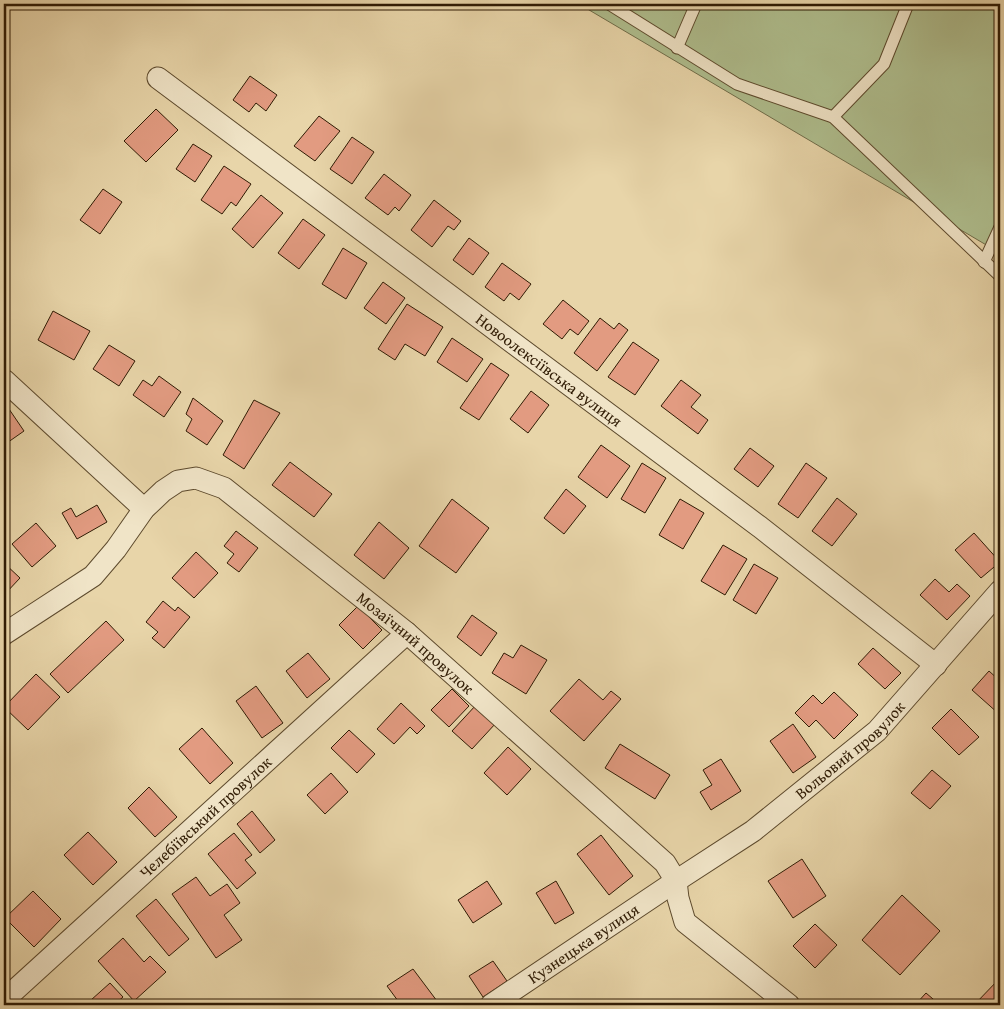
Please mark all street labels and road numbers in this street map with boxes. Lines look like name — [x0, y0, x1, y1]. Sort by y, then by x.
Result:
street label: Новоолексіївська вулиця — [471, 307, 628, 432]
street label: Мозаїчний провулок — [352, 586, 480, 700]
street label: Вольовий провулок — [790, 695, 911, 805]
street label: Челебіївський провулок — [134, 750, 277, 884]
street label: Кузнецька вулиця — [523, 897, 644, 989]

